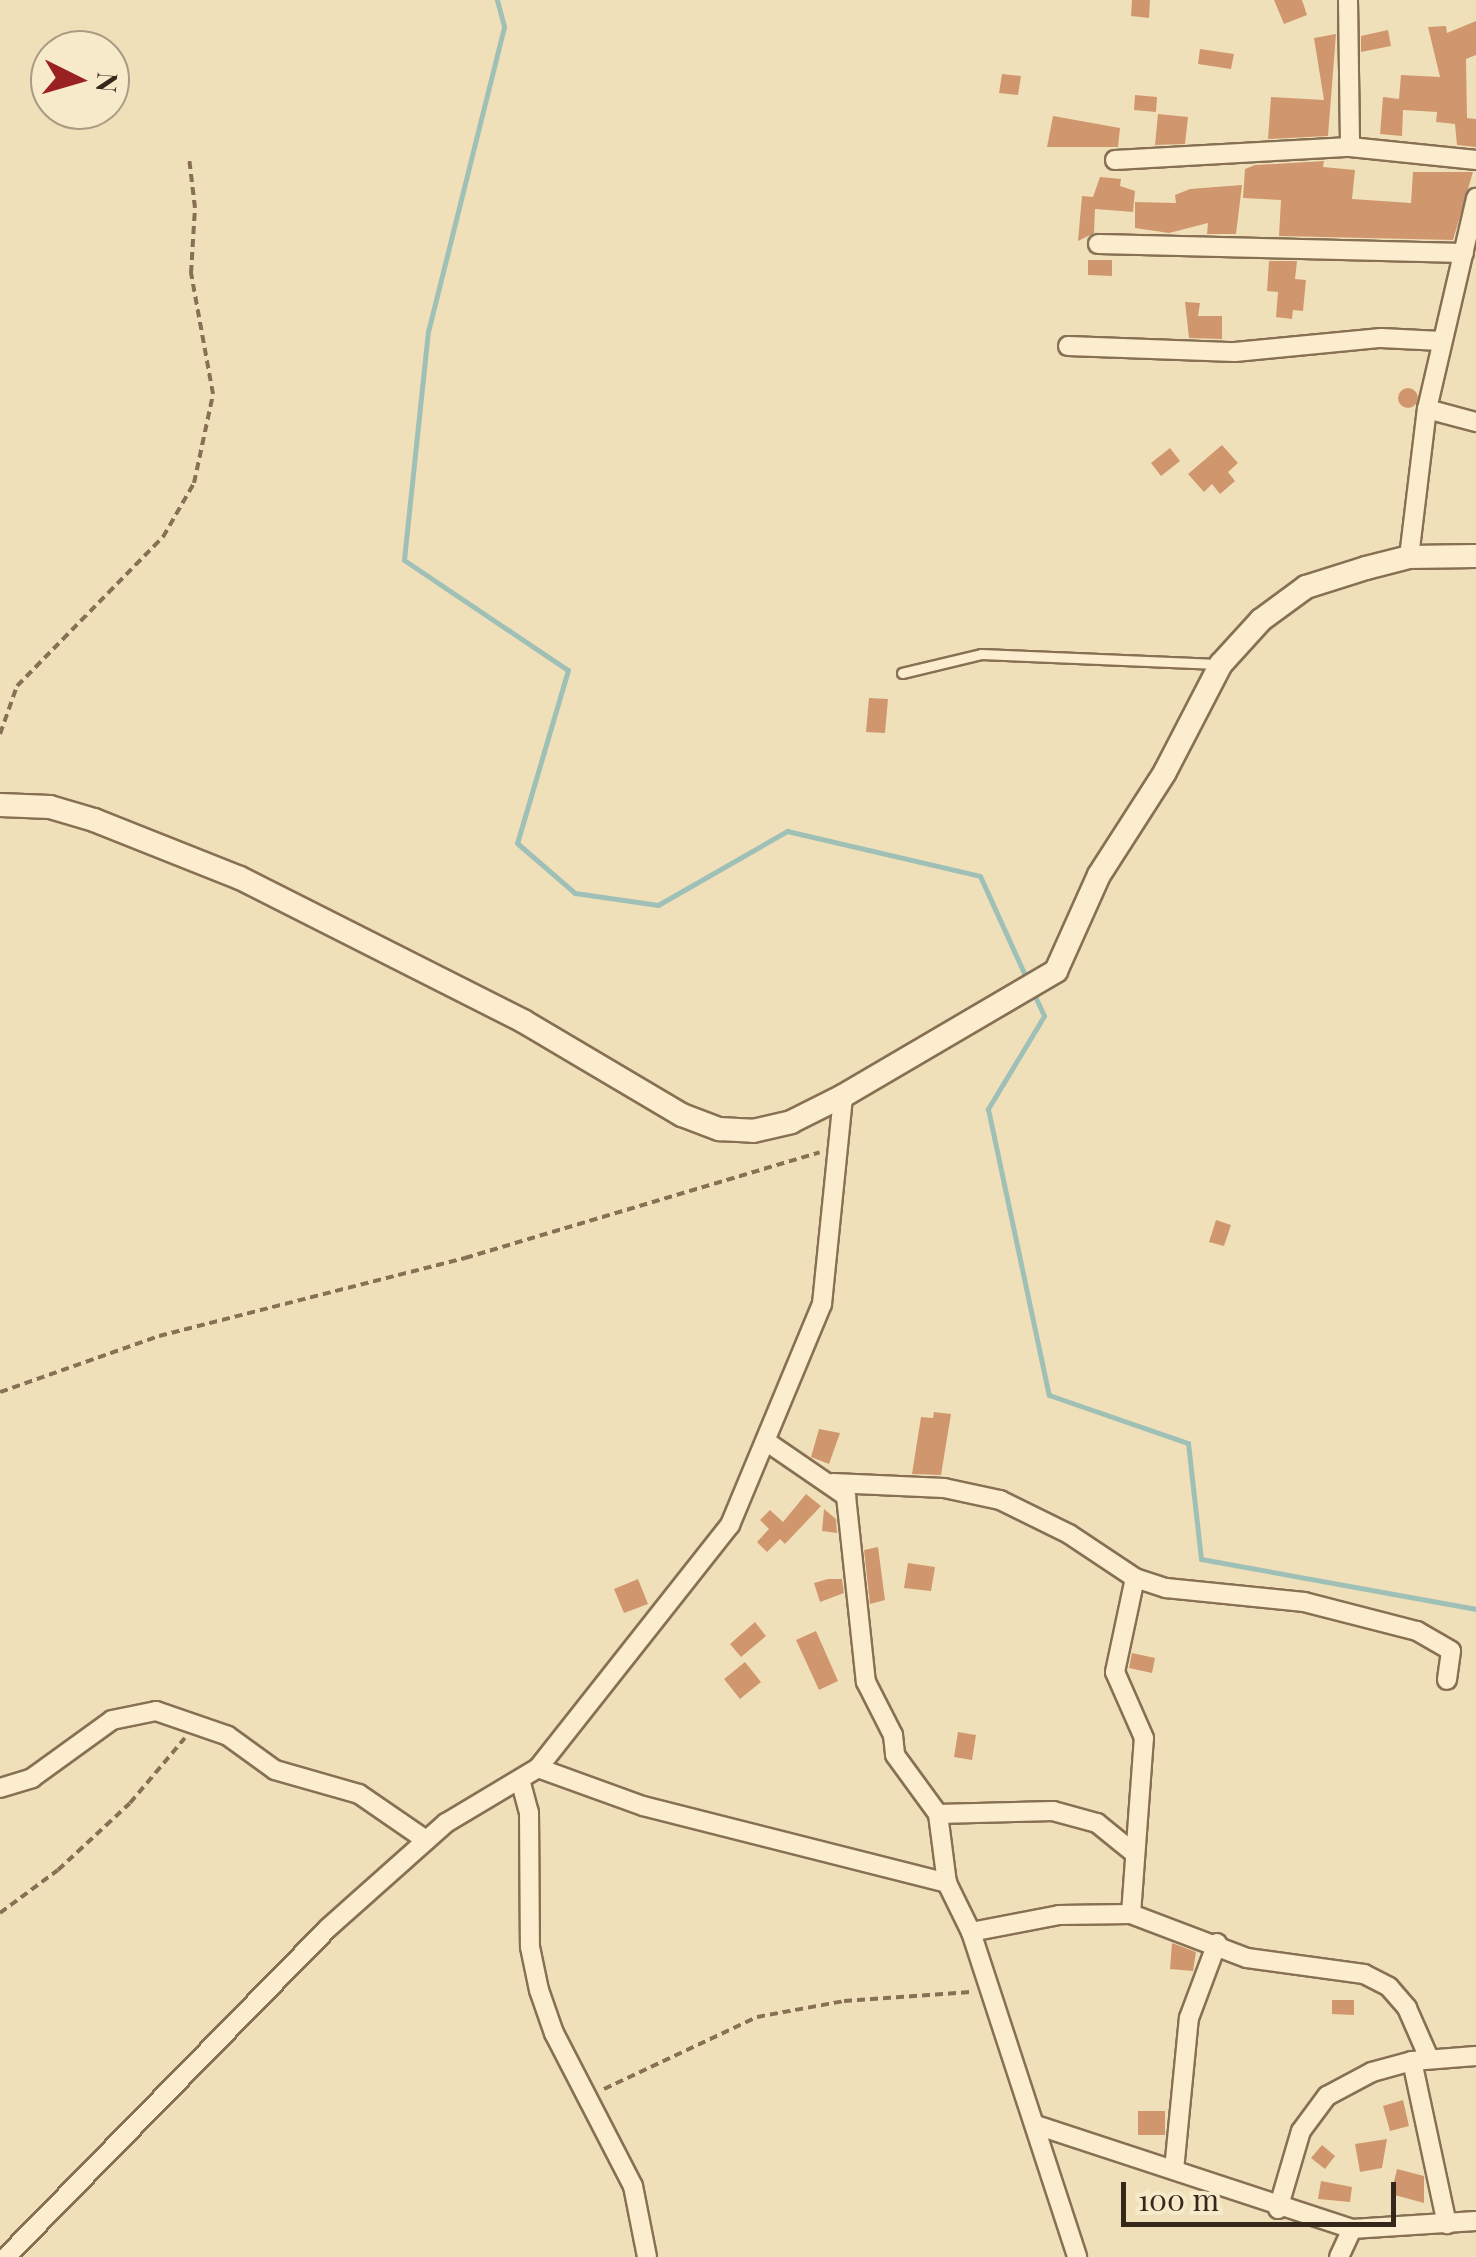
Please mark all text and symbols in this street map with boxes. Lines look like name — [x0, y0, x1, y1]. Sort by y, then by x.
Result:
north arrow — [30, 30, 130, 130]
text: N — [89, 71, 128, 94]
scale bar — [1126, 2162, 1401, 2224]
text: 100 m — [1138, 2179, 1219, 2219]

